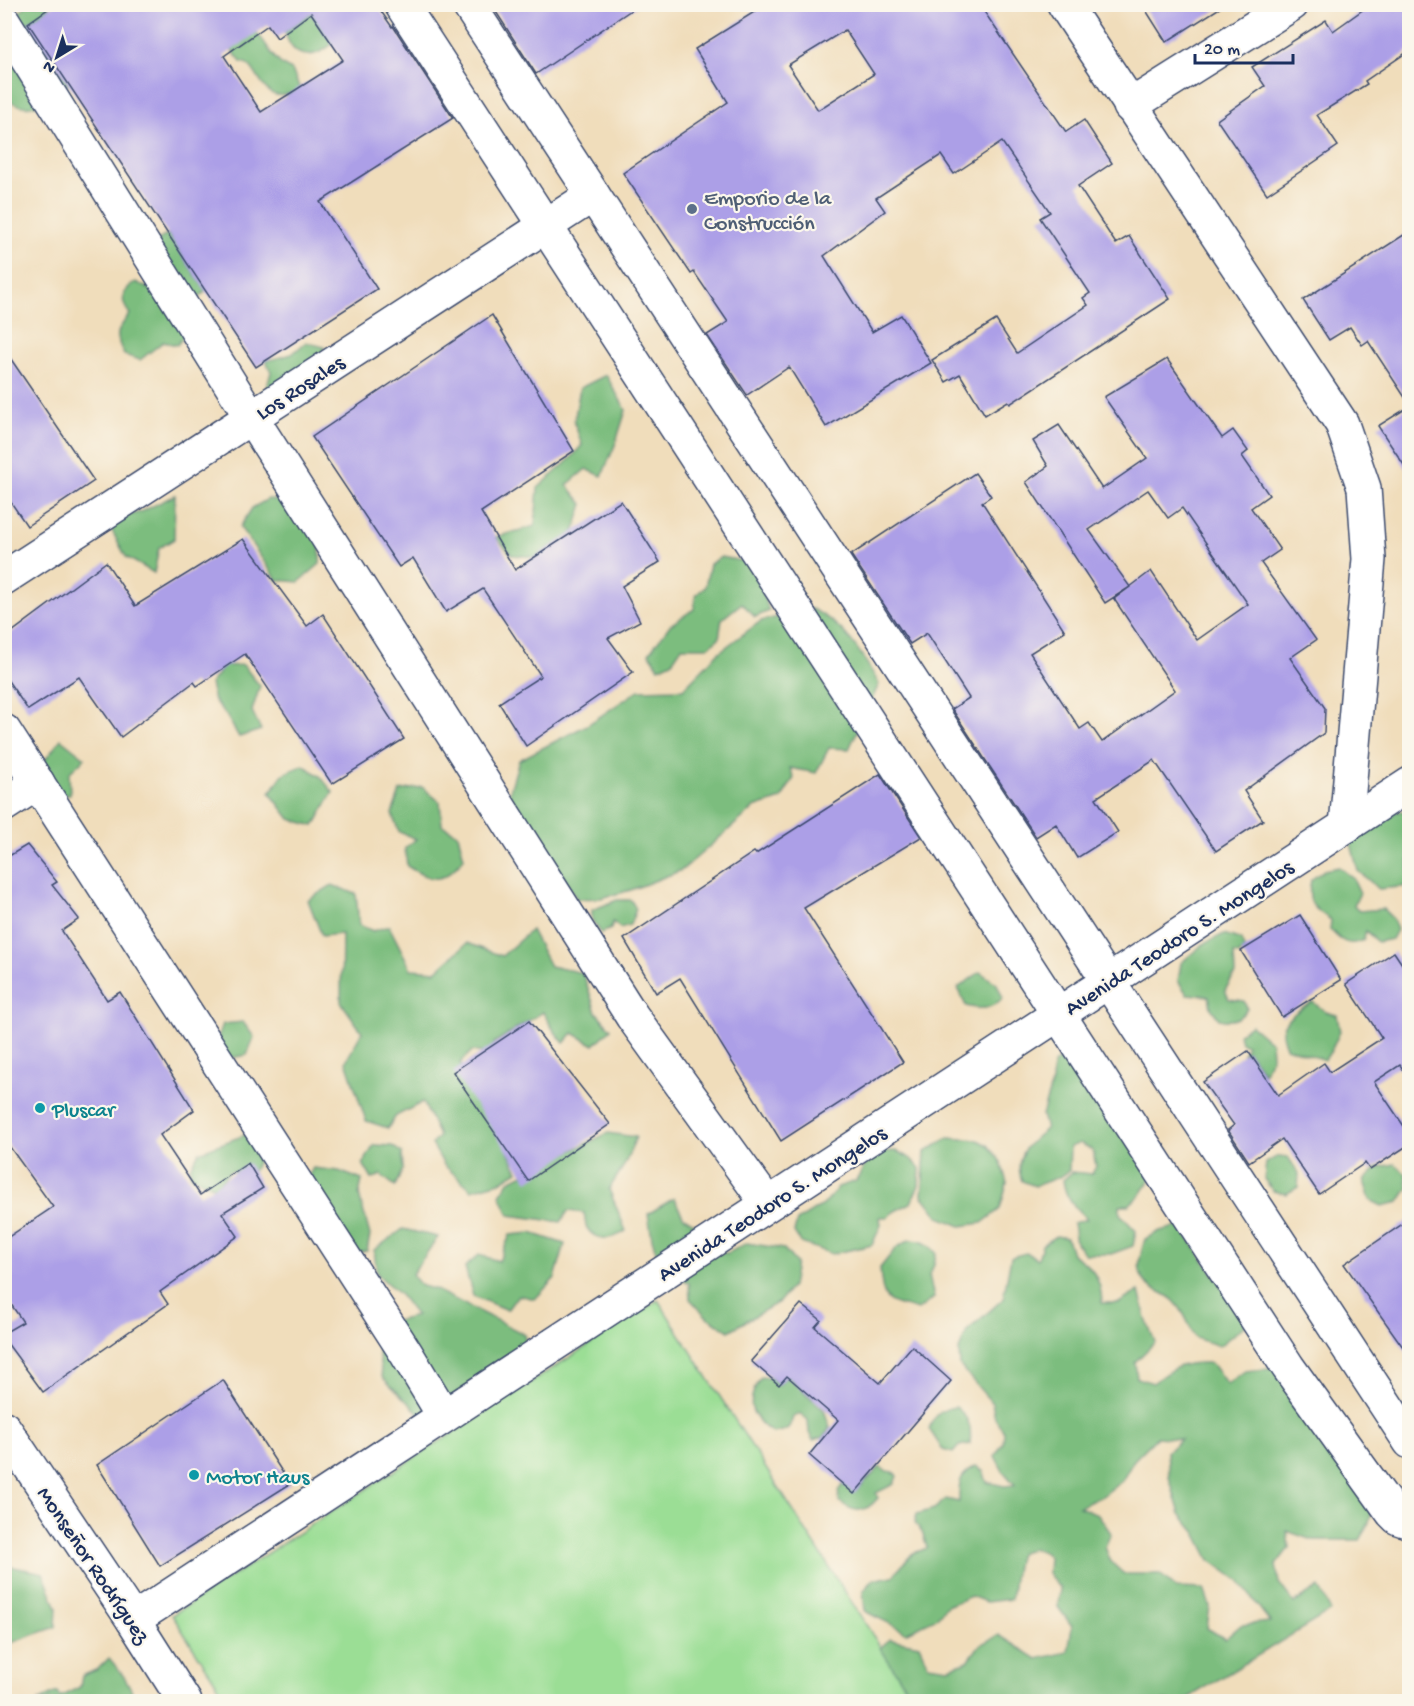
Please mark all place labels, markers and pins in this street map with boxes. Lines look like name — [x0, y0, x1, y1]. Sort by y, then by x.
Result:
place label: Emporio de la Construcción — [704, 187, 832, 238]
marker: Emporio de la Construcción — [685, 202, 699, 216]
place label: Pluscar — [51, 1099, 117, 1125]
marker: Pluscar — [33, 1101, 47, 1115]
place label: Motor Haus — [206, 1466, 310, 1492]
marker: Motor Haus — [187, 1468, 201, 1482]

